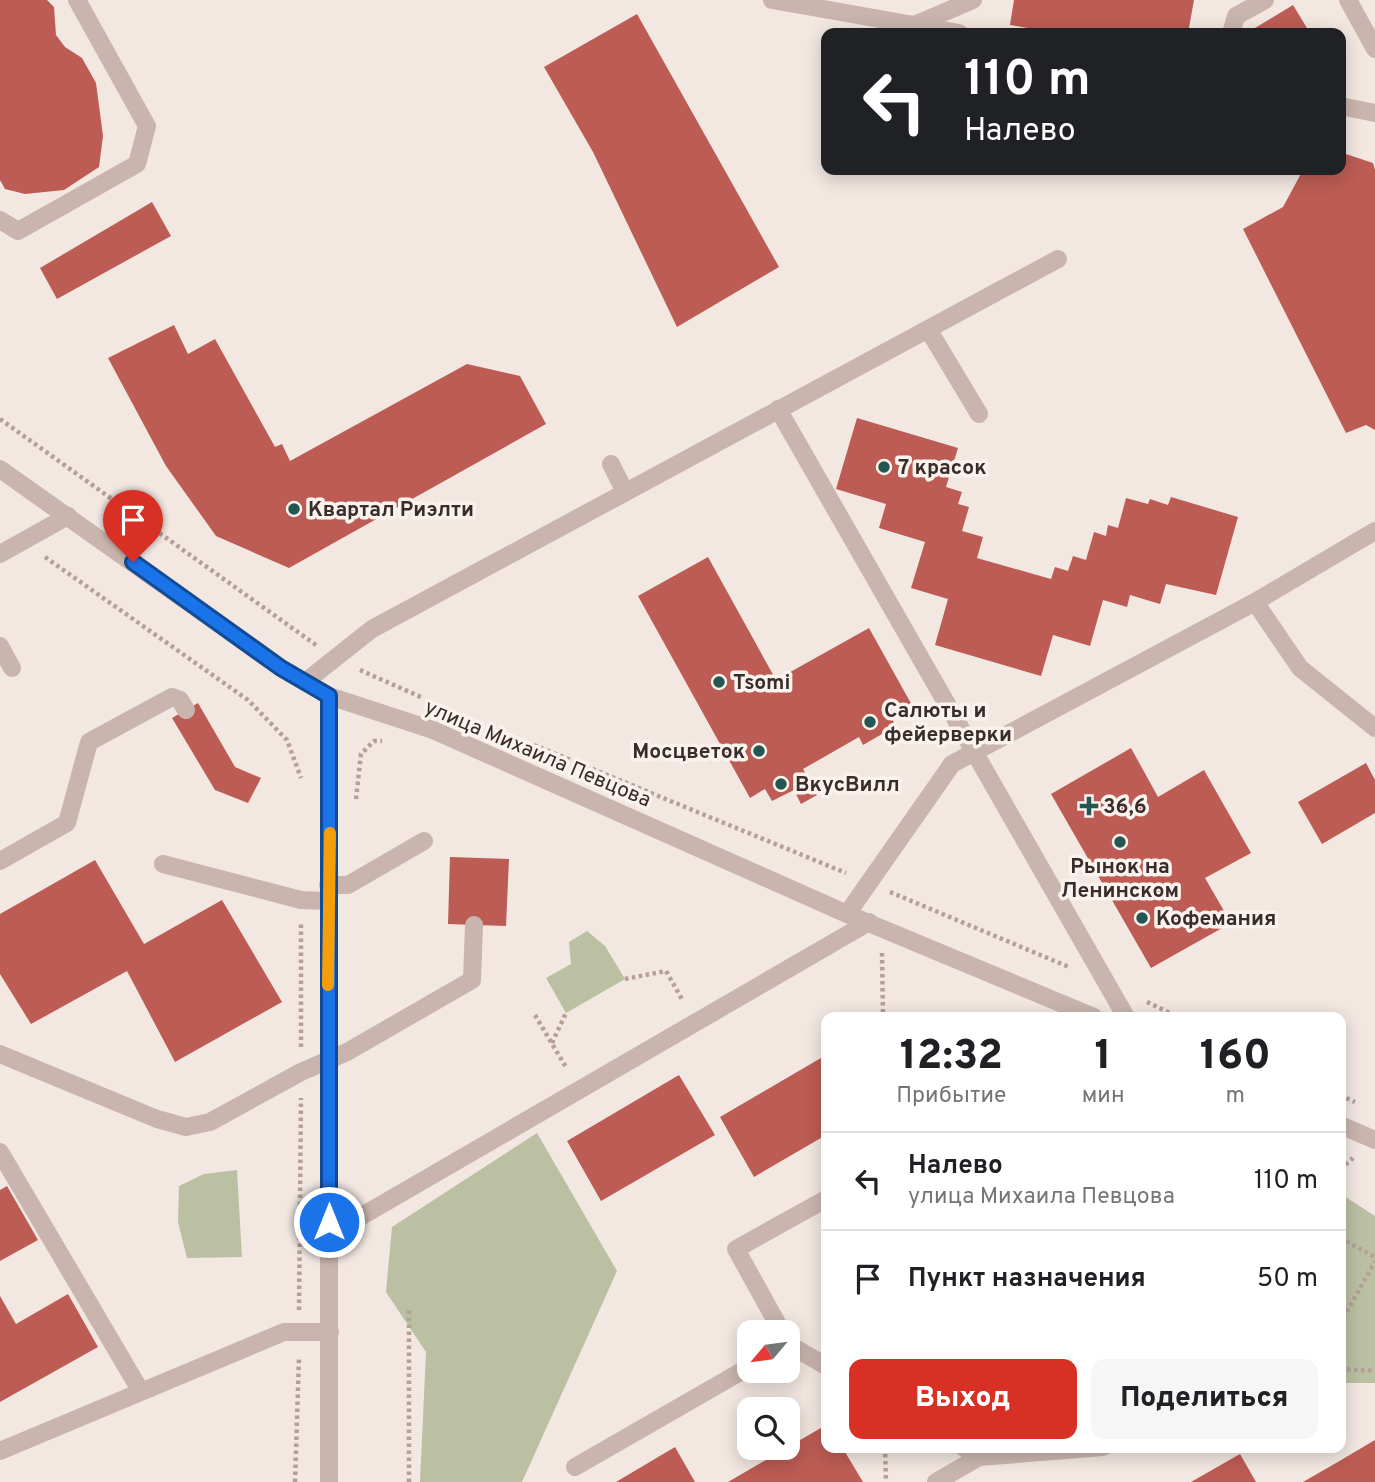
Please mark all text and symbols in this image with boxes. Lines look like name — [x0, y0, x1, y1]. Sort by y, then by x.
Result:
text: 110 m — [964, 51, 1091, 113]
icon: left — [849, 56, 940, 147]
text: Налево — [964, 112, 1076, 152]
place label: 7 красок — [898, 455, 987, 482]
marker: 7 красок — [876, 459, 892, 475]
pin — [103, 490, 163, 562]
place label: Квартал Риэлти — [308, 497, 474, 524]
icon: arrive — [114, 501, 152, 539]
marker: Квартал Риэлти — [286, 501, 302, 517]
place label: Tsomi — [733, 670, 790, 697]
marker: Tsomi — [711, 674, 727, 690]
street label: улица Михаила Певцова — [420, 694, 655, 814]
place label: Салюты и фейерверки — [884, 698, 1012, 749]
marker: Салюты и фейерверки — [862, 714, 878, 730]
place label: Мосцветок — [632, 739, 745, 766]
marker: Мосцветок — [751, 743, 767, 759]
place label: ВкусВилл — [795, 772, 900, 799]
marker: ВкусВилл — [773, 776, 789, 792]
place label: 36,6 — [1103, 794, 1147, 821]
marker: 36,6 — [1081, 798, 1097, 814]
marker: Рынок на Ленинском — [1112, 834, 1128, 850]
place label: Рынок на Ленинском — [1061, 854, 1179, 905]
place label: Кофемания — [1156, 906, 1276, 933]
marker: Кофемания — [1134, 910, 1150, 926]
text: 12:32 — [900, 1031, 1003, 1084]
text: 1 — [1095, 1031, 1112, 1084]
text: 160 — [1200, 1031, 1271, 1084]
text: Прибытие — [896, 1082, 1006, 1111]
text: мин — [1082, 1082, 1125, 1111]
text: m — [1226, 1082, 1245, 1111]
text: Налево — [908, 1150, 1003, 1183]
icon: left — [849, 1162, 887, 1200]
text: 110 m — [1254, 1165, 1318, 1198]
text: улица Михаила Певцова — [908, 1183, 1175, 1212]
position arrow — [292, 1185, 366, 1259]
icon: arrive — [849, 1260, 887, 1298]
text: Пункт назначения — [908, 1263, 1146, 1296]
text: 50 m — [1257, 1263, 1318, 1296]
north arrow — [737, 1320, 800, 1382]
map controls — [737, 1320, 800, 1460]
button: Выход — [849, 1359, 1077, 1439]
button: Поделиться — [1091, 1359, 1318, 1439]
button: search — [737, 1397, 800, 1460]

